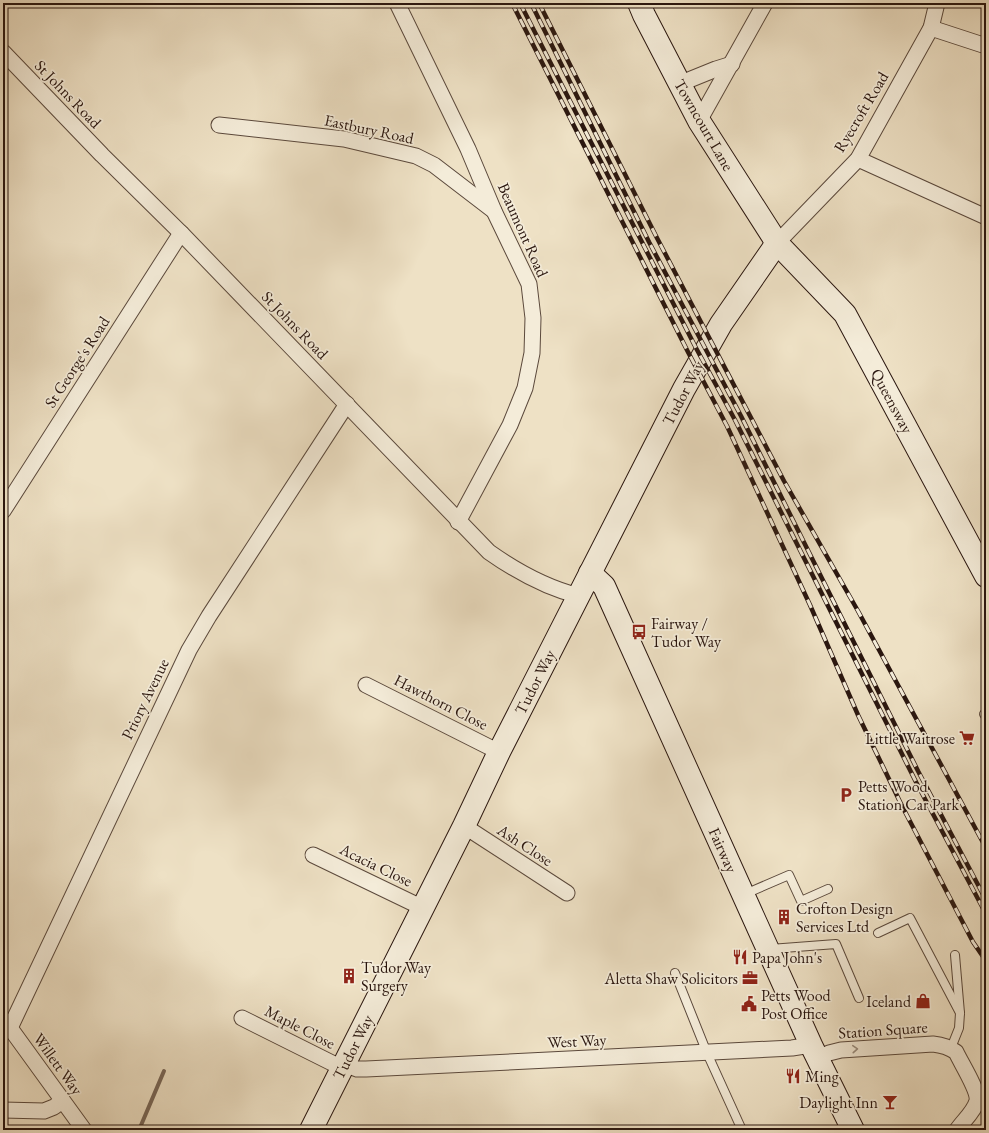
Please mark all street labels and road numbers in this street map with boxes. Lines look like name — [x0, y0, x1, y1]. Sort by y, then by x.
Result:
street label: St Johns Road — [30, 55, 107, 133]
street label: Ryecroft Road — [829, 67, 894, 156]
street label: Towncourt Lane — [669, 75, 739, 175]
street label: Eastbury Road — [322, 109, 417, 149]
street label: Beaumont Road — [493, 180, 553, 281]
street label: St Johns Road — [257, 286, 334, 364]
street label: St George's Road — [40, 312, 115, 412]
street label: Tudor Way — [657, 356, 709, 429]
street label: Queensway — [866, 365, 918, 438]
street label: Tudor Way — [510, 645, 561, 718]
street label: Priory Avenue — [116, 655, 174, 743]
street label: Hawthorn Close — [390, 669, 492, 735]
street label: Ash Close — [492, 819, 557, 871]
street label: Fairway — [704, 824, 743, 877]
street label: Acacia Close — [335, 838, 416, 892]
street label: Maple Close — [261, 1000, 339, 1054]
street label: Tudor Way — [328, 1010, 379, 1083]
street label: Station Square — [838, 1016, 928, 1044]
street label: Willett Way — [28, 1029, 88, 1100]
street label: West Way — [547, 1029, 608, 1053]

